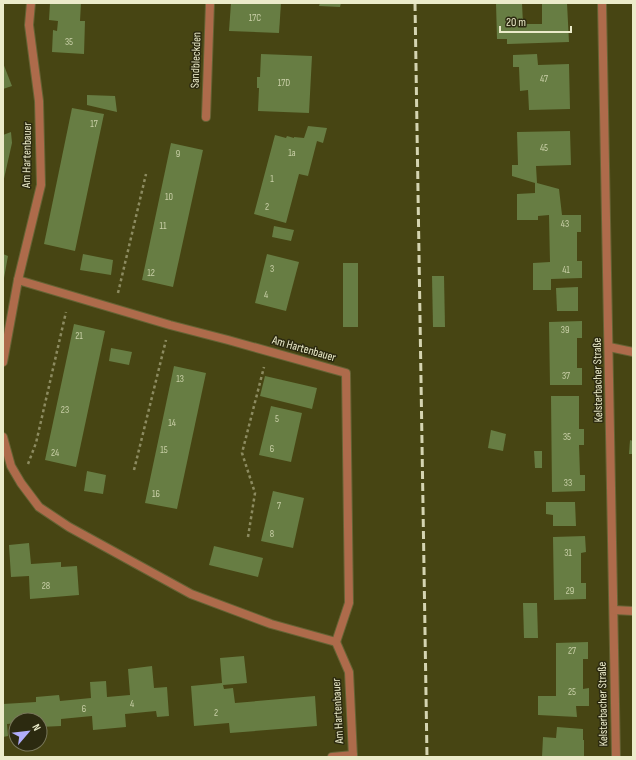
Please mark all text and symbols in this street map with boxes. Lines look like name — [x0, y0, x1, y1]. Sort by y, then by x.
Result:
scale bar — [500, 8, 571, 34]
house number: 17C — [249, 12, 261, 24]
text: 20 m — [506, 15, 526, 30]
street label: Sandbleckden — [188, 32, 204, 88]
house number: 35 — [65, 36, 73, 48]
house number: 47 — [540, 73, 548, 85]
house number: 17D — [278, 77, 290, 89]
house number: 17 — [90, 118, 98, 130]
street label: Am Hartenbauer — [19, 121, 35, 189]
house number: 45 — [540, 142, 548, 154]
house number: 1a — [288, 147, 296, 159]
house number: 9 — [176, 148, 180, 160]
house number: 1 — [270, 173, 274, 185]
house number: 10 — [165, 191, 173, 203]
house number: 2 — [265, 201, 269, 213]
house number: 43 — [561, 218, 569, 230]
house number: 11 — [160, 220, 167, 232]
house number: 3 — [270, 263, 274, 275]
house number: 41 — [562, 264, 570, 276]
house number: 12 — [147, 267, 155, 279]
house number: 4 — [264, 289, 268, 301]
house number: 39 — [561, 324, 569, 336]
house number: 21 — [75, 330, 83, 342]
street label: Am Hartenbauer — [269, 332, 338, 365]
street label: Kelsterbacher Straße — [590, 337, 606, 422]
house number: 37 — [562, 370, 570, 382]
house number: 13 — [176, 373, 184, 385]
house number: 23 — [61, 404, 69, 416]
house number: 5 — [275, 413, 279, 425]
house number: 14 — [168, 417, 176, 429]
house number: 35 — [563, 431, 571, 443]
house number: 6 — [270, 443, 274, 455]
house number: 15 — [160, 444, 168, 456]
house number: 24 — [51, 447, 59, 459]
house number: 33 — [564, 477, 572, 489]
house number: 16 — [152, 488, 160, 500]
house number: 7 — [277, 500, 281, 512]
house number: 8 — [270, 528, 274, 540]
house number: 31 — [564, 547, 572, 559]
house number: 28 — [42, 580, 50, 592]
house number: 29 — [566, 585, 574, 597]
house number: 27 — [568, 645, 576, 657]
street label: Kelsterbacher Straße — [595, 661, 611, 746]
street label: Am Hartenbauer — [329, 677, 347, 745]
house number: 25 — [568, 686, 576, 698]
house number: 4 — [130, 698, 134, 710]
house number: 6 — [82, 703, 86, 715]
house number: 2 — [214, 707, 218, 719]
north arrow — [8, 712, 48, 752]
text: N — [29, 722, 44, 733]

